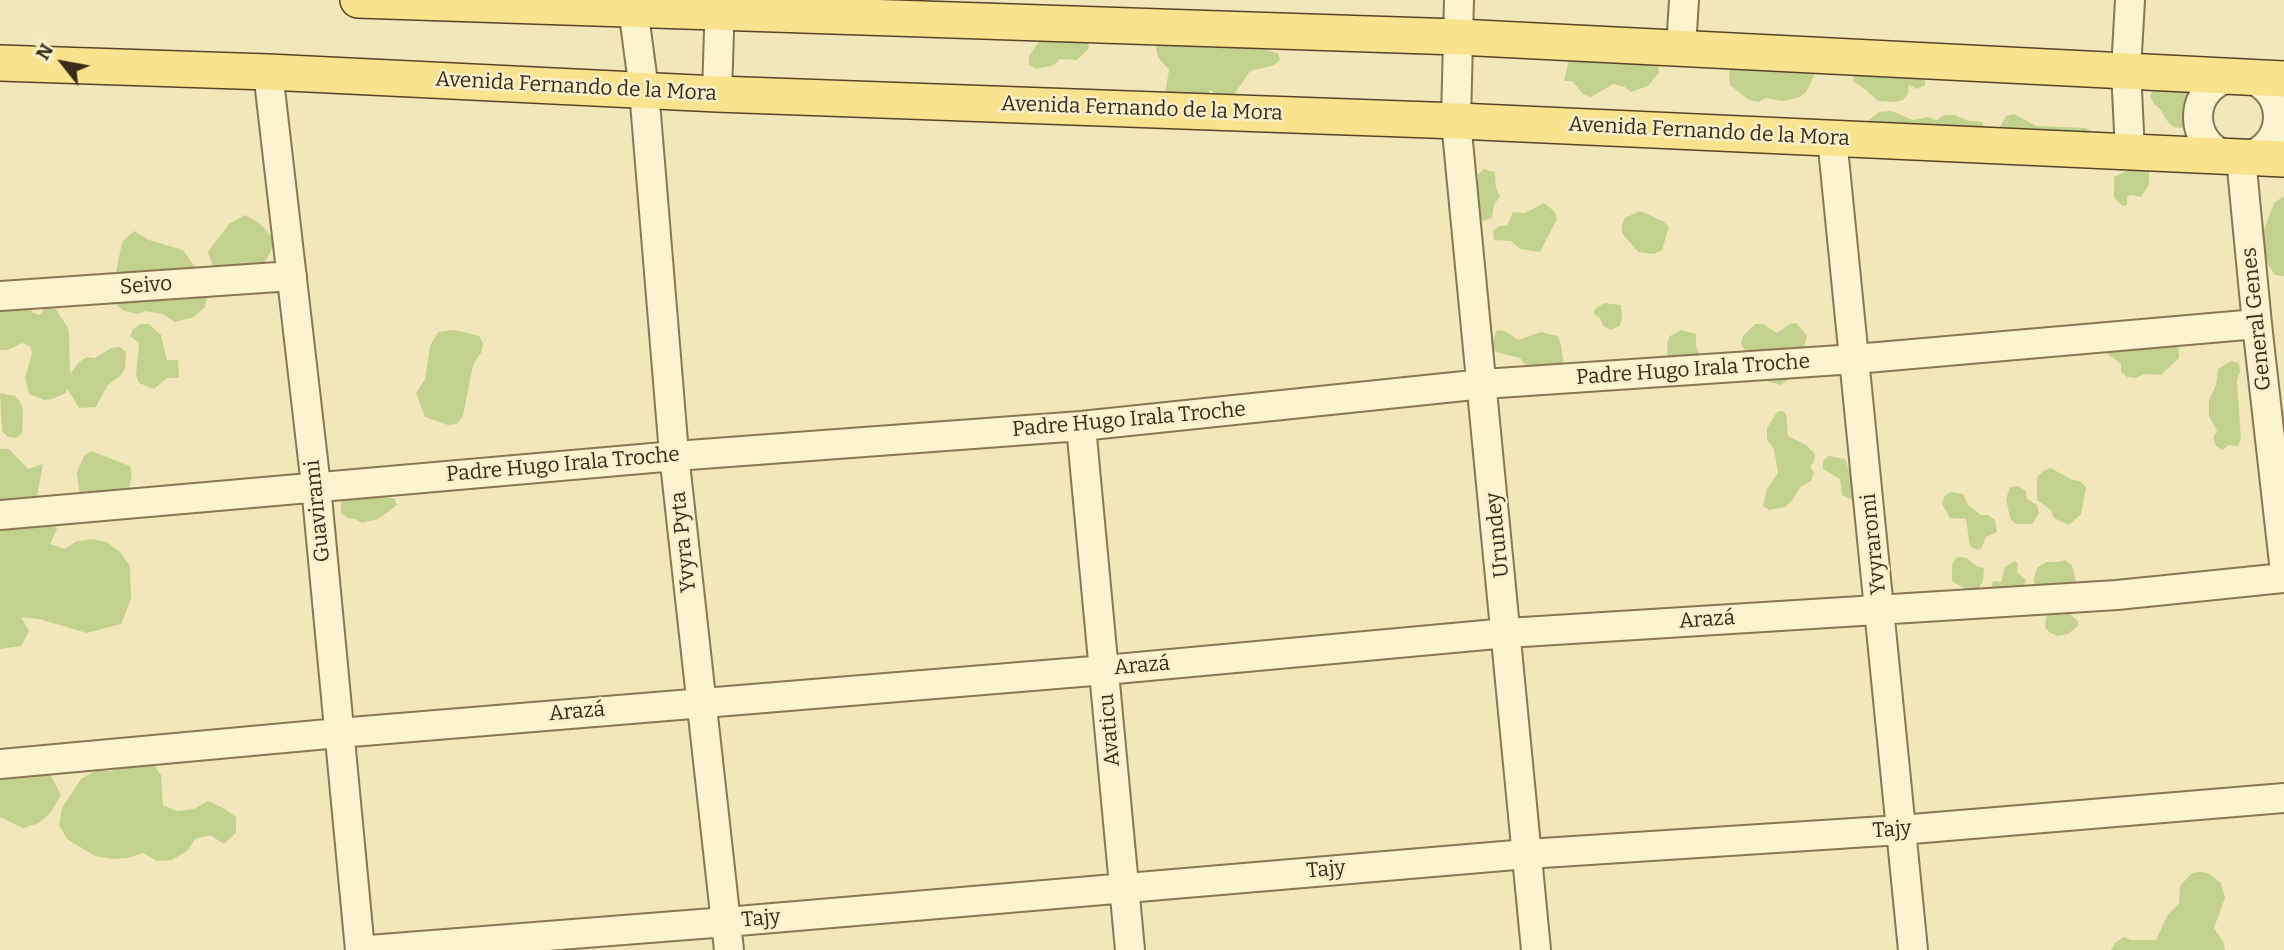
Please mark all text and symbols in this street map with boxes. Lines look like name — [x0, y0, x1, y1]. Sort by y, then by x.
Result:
north arrow — [28, 28, 98, 98]
text: N — [31, 40, 58, 64]
street label: Avenida Fernando de la Mora — [435, 67, 717, 107]
street label: Avenida Fernando de la Mora — [1001, 91, 1283, 127]
street label: Avenida Fernando de la Mora — [1568, 112, 1850, 152]
street label: General Genes — [2237, 246, 2277, 392]
street label: Seivo — [119, 272, 173, 300]
street label: Padre Hugo Irala Troche — [1575, 349, 1811, 391]
street label: Padre Hugo Irala Troche — [1011, 397, 1247, 443]
street label: Padre Hugo Irala Troche — [445, 442, 681, 488]
street label: Guavirami — [300, 459, 336, 563]
street label: Yvyra Pyta — [666, 490, 702, 594]
street label: Urundey — [1481, 491, 1515, 579]
street label: Yvyraromi — [1856, 492, 1892, 596]
street label: Arazá — [1678, 605, 1736, 635]
street label: Arazá — [1113, 651, 1171, 681]
street label: Avaticu — [1094, 692, 1126, 768]
street label: Arazá — [548, 697, 606, 727]
street label: Tajy — [1872, 816, 1912, 844]
street label: Tajy — [1305, 856, 1347, 884]
street label: Tajy — [740, 905, 782, 933]

